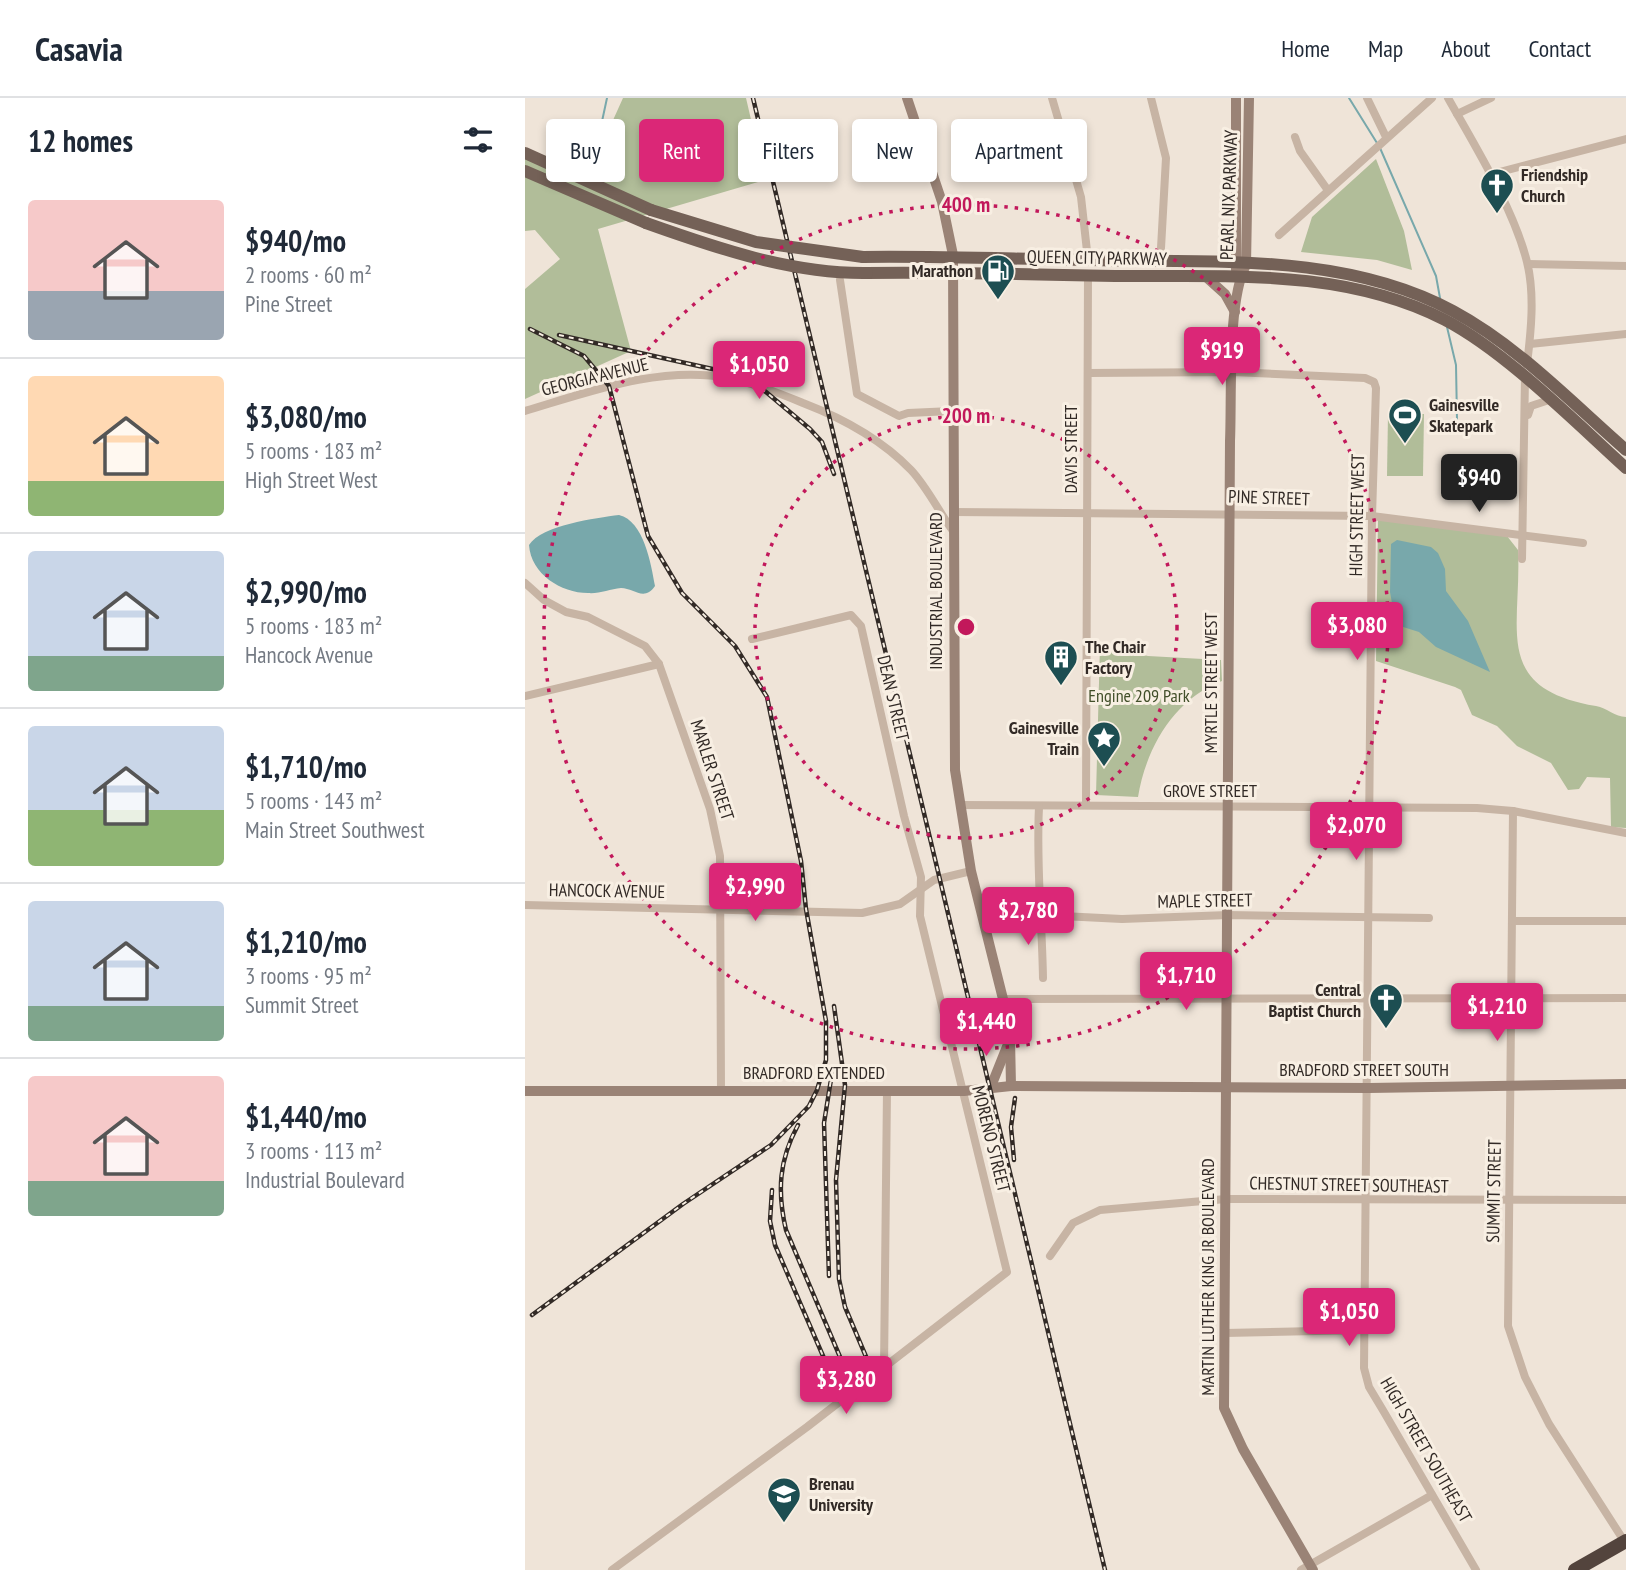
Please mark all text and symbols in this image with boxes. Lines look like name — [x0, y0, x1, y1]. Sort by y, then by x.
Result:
text: Casavia — [35, 27, 123, 70]
text: Home — [1281, 33, 1330, 64]
text: Map — [1368, 33, 1403, 64]
text: About — [1441, 33, 1490, 64]
text: Contact — [1528, 33, 1591, 64]
chip: Buy — [546, 119, 625, 182]
chip: Rent — [639, 119, 724, 182]
chip: Filters — [738, 119, 838, 182]
chip: New — [852, 119, 937, 182]
chip: Apartment — [951, 119, 1087, 182]
text: 12 homes — [28, 121, 133, 160]
icon: filters — [459, 121, 497, 159]
street label: PEARL NIX PARKWAY — [1215, 129, 1242, 260]
place label: Friendship Church — [1521, 163, 1588, 207]
church icon: Friendship Church — [1478, 166, 1516, 215]
text: 400 m — [942, 191, 990, 218]
text: $940/mo — [245, 221, 346, 260]
icon: home — [84, 228, 168, 312]
street label: QUEEN CITY PARKWAY — [1027, 245, 1168, 270]
fuel station icon: Marathon — [979, 252, 1017, 301]
place label: Marathon — [911, 259, 973, 282]
text: 2 rooms · 60 m² — [245, 260, 372, 289]
text: Pine Street — [245, 289, 332, 318]
pin: $919 — [1181, 328, 1263, 387]
text: $919 — [1200, 335, 1244, 364]
pin: $1,050 — [702, 342, 816, 401]
text: $1,050 — [729, 349, 789, 378]
street label: GEORGIA AVENUE — [539, 352, 651, 401]
place label: Gainesville Skatepark — [1429, 393, 1500, 437]
sports icon: Gainesville Skatepark — [1386, 396, 1424, 445]
text: $3,080/mo — [245, 397, 367, 436]
text: 200 m — [942, 402, 990, 429]
icon: home — [84, 404, 168, 488]
street label: DAVIS STREET — [1059, 405, 1082, 493]
text: 5 rooms · 183 m² — [245, 436, 382, 465]
street label: HIGH STREET WEST — [1344, 454, 1369, 576]
pin: $940 — [1438, 454, 1520, 514]
text: $940 — [1457, 462, 1501, 491]
text: High Street West — [245, 465, 378, 494]
street label: PINE STREET — [1228, 485, 1310, 510]
street label: INDUSTRIAL BOULEVARD — [924, 512, 947, 670]
text: $2,990/mo — [245, 572, 367, 611]
icon: home — [84, 579, 168, 663]
pin: $3,080 — [1300, 602, 1414, 662]
text: $3,080 — [1327, 610, 1387, 639]
text: 5 rooms · 183 m² — [245, 611, 382, 640]
street label: MYRTLE STREET WEST — [1199, 613, 1222, 753]
centre of rings — [954, 615, 978, 639]
place label: The Chair Factory — [1085, 635, 1147, 679]
building icon: The Chair Factory — [1042, 638, 1080, 687]
text: Hancock Avenue — [245, 640, 373, 669]
street label: DEAN STREET — [872, 653, 914, 743]
park label: Engine 209 Park — [1088, 684, 1190, 707]
place label: Gainesville Train — [1009, 716, 1079, 760]
street label: MARLER STREET — [685, 717, 740, 823]
place icon: Gainesville Train — [1085, 719, 1123, 768]
text: $1,710/mo — [245, 747, 367, 786]
icon: home — [84, 754, 168, 838]
street label: GROVE STREET — [1163, 779, 1257, 802]
text: 5 rooms · 143 m² — [245, 786, 382, 815]
pin: $2,070 — [1299, 802, 1413, 862]
text: $2,070 — [1326, 810, 1386, 839]
text: Main Street Southwest — [245, 815, 424, 844]
pin: $2,990 — [698, 864, 812, 923]
text: $2,990 — [725, 871, 785, 900]
street label: HANCOCK AVENUE — [549, 878, 665, 903]
pin: $2,780 — [971, 888, 1085, 947]
street label: MAPLE STREET — [1157, 888, 1253, 913]
text: $2,780 — [998, 895, 1058, 924]
text: $1,210/mo — [245, 922, 367, 961]
icon: home — [84, 929, 168, 1013]
pin: $1,710 — [1129, 953, 1243, 1012]
text: $1,710 — [1156, 960, 1216, 989]
text: 3 rooms · 95 m² — [245, 961, 372, 990]
place label: Central Baptist Church — [1268, 978, 1362, 1022]
church icon: Central Baptist Church — [1367, 981, 1405, 1030]
pin: $1,210 — [1440, 984, 1554, 1043]
text: Summit Street — [245, 990, 359, 1019]
text: $1,210 — [1467, 991, 1527, 1020]
pin: $1,440 — [929, 998, 1043, 1058]
text: $1,440 — [956, 1006, 1016, 1035]
street label: BRADFORD STREET SOUTH — [1279, 1058, 1449, 1081]
street label: BRADFORD EXTENDED — [743, 1061, 885, 1084]
street label: MORENO STREET — [967, 1083, 1016, 1195]
text: $1,440/mo — [245, 1097, 367, 1136]
icon: home — [84, 1104, 168, 1188]
text: 3 rooms · 113 m² — [245, 1136, 382, 1165]
street label: SUMMIT STREET — [1481, 1139, 1506, 1243]
street label: MARTIN LUTHER KING JR BOULEVARD — [1196, 1158, 1219, 1396]
text: Industrial Boulevard — [245, 1165, 405, 1194]
street label: CHESTNUT STREET SOUTHEAST — [1249, 1171, 1449, 1198]
pin: $1,050 — [1292, 1288, 1406, 1348]
text: $1,050 — [1319, 1296, 1379, 1325]
pin: $3,280 — [789, 1356, 903, 1416]
text: $3,280 — [816, 1364, 876, 1393]
street label: HIGH STREET SOUTHEAST — [1375, 1373, 1477, 1526]
place label: Brenau University — [809, 1472, 874, 1516]
school or university icon: Brenau University — [765, 1475, 803, 1524]

